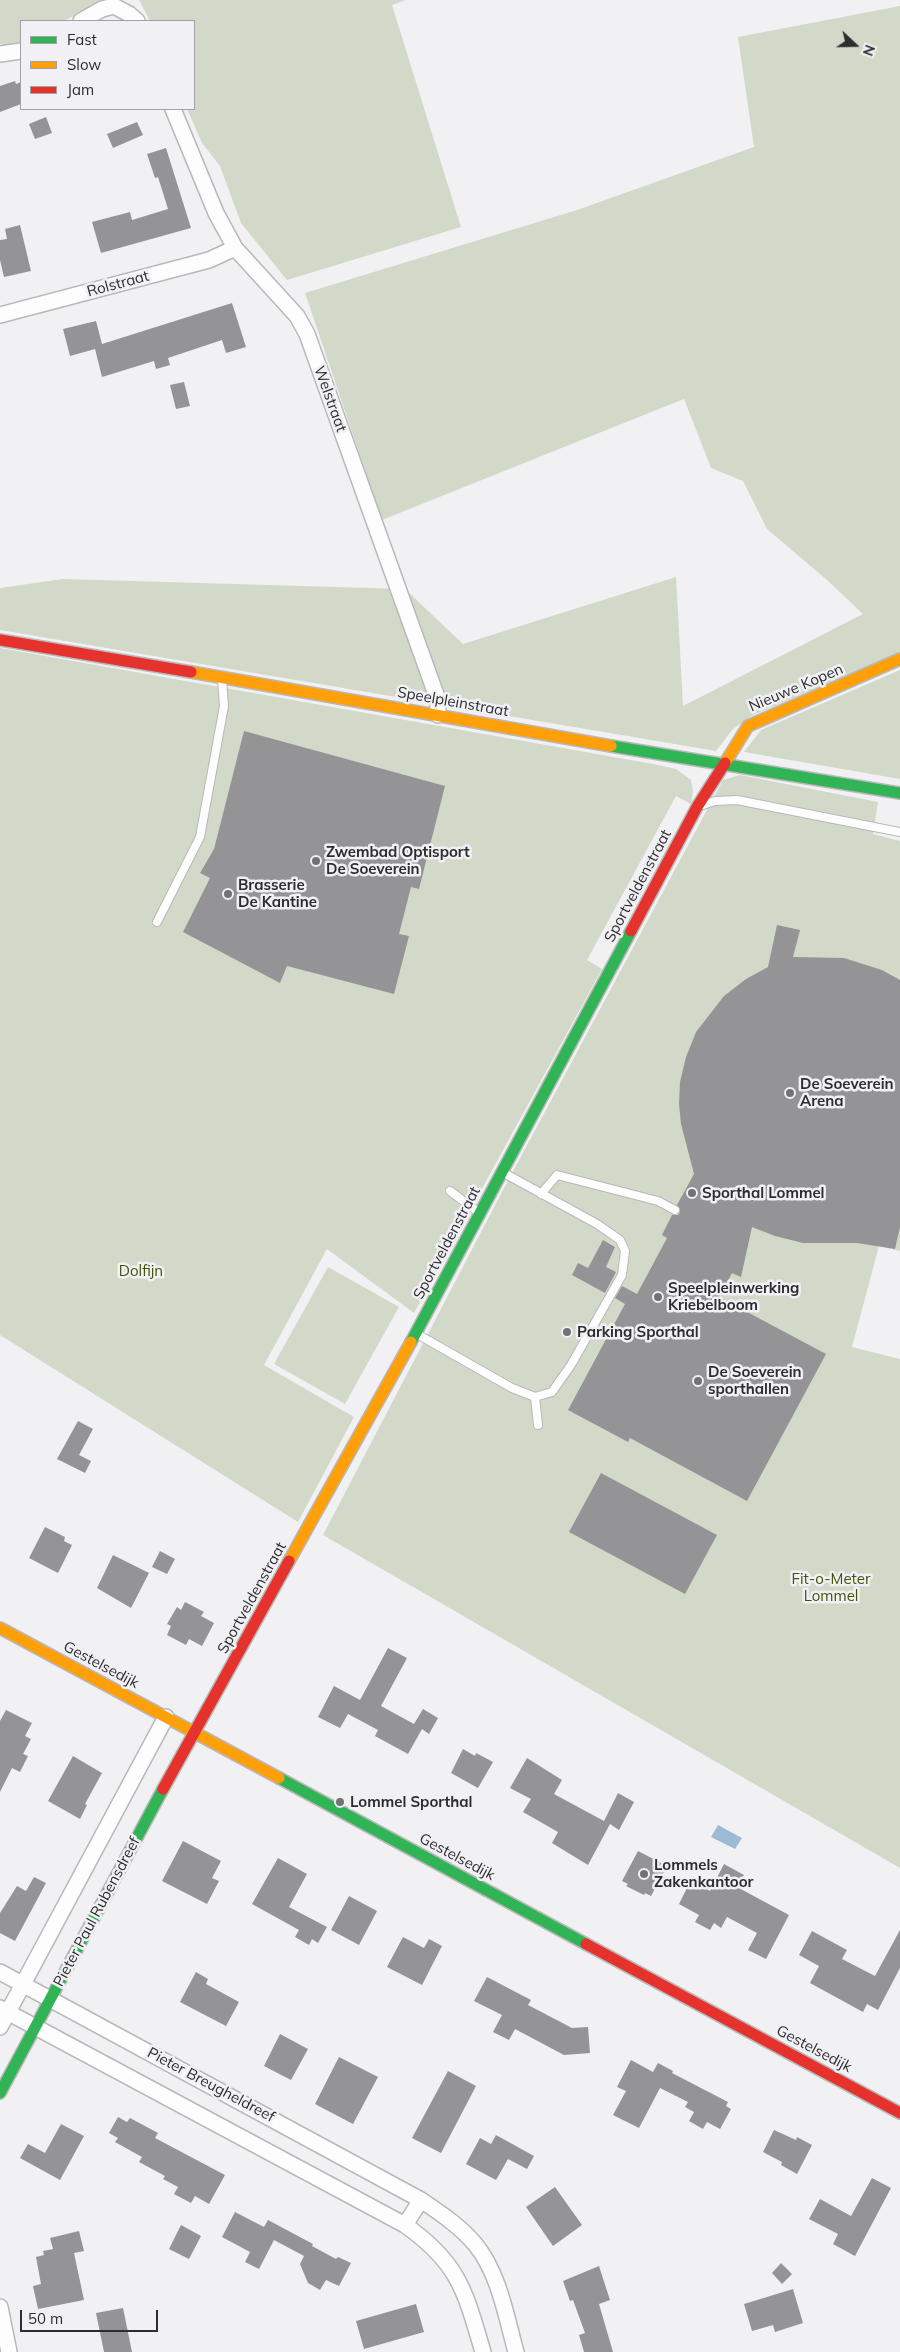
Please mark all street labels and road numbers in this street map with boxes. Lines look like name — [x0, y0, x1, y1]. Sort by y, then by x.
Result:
street label: Rolstraat — [85, 267, 151, 301]
street label: Welstraat — [310, 364, 350, 434]
street label: Nieuwe Kopen — [746, 660, 846, 716]
street label: Speelpleinstraat — [396, 683, 510, 721]
street label: Sportveldenstraat — [601, 827, 675, 945]
street label: Sportveldenstraat — [410, 1184, 484, 1302]
street label: Sportveldenstraat — [214, 1539, 290, 1657]
street label: Gestelsedijk — [60, 1638, 142, 1692]
street label: Gestelsedijk — [416, 1830, 498, 1884]
street label: Pieter Paul Rubensdreef — [50, 1834, 144, 1990]
street label: Gestelsedijk — [773, 2022, 855, 2076]
street label: Pieter Breugheldreef — [144, 2044, 278, 2126]

